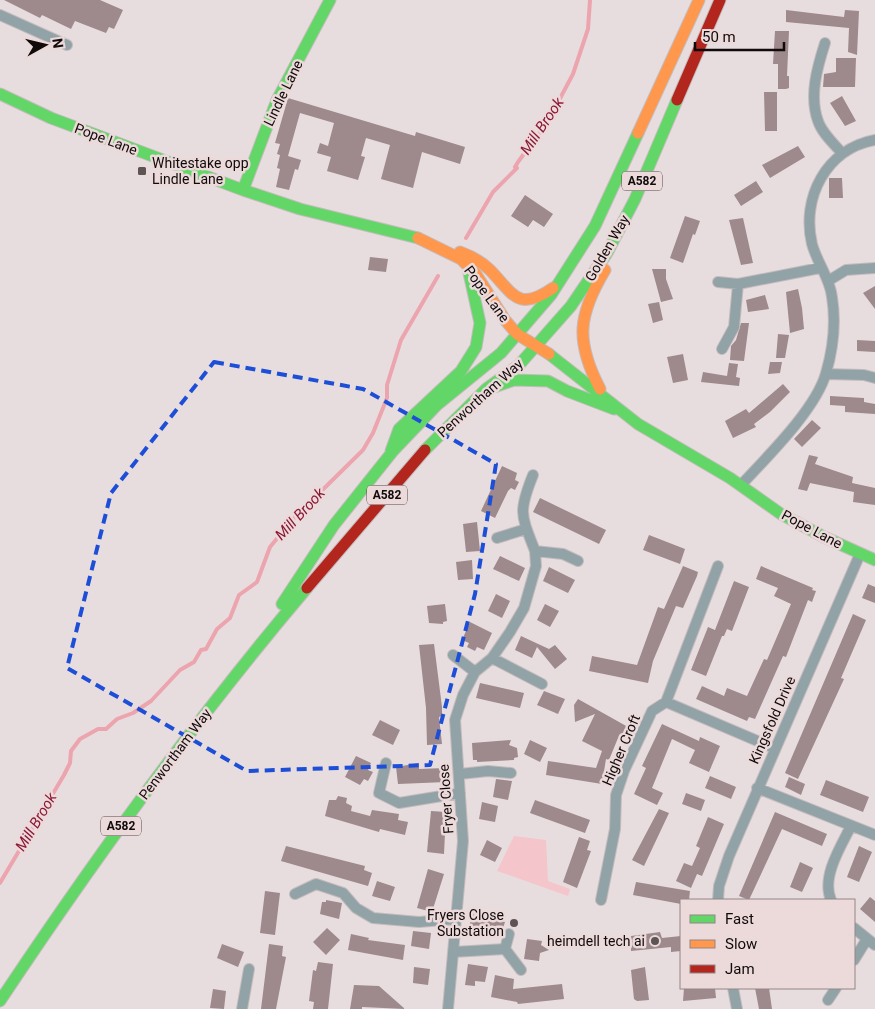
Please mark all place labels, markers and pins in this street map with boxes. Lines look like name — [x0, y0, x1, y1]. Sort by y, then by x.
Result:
place label: Whitestake opp Lindle Lane — [152, 155, 249, 187]
marker: Whitestake opp Lindle Lane — [136, 165, 148, 177]
place label: Fryers Close Substation — [427, 907, 504, 939]
marker: Fryers Close Substation — [508, 917, 520, 929]
place label: heimdell tech ai — [547, 933, 645, 949]
marker: heimdell tech ai — [649, 935, 661, 947]

